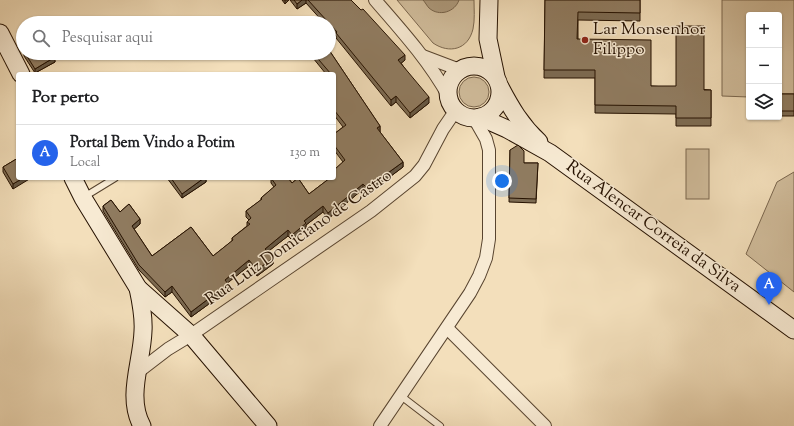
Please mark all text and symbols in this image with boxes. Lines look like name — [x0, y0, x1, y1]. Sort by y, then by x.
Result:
map controls — [746, 12, 782, 120]
button: + — [746, 12, 782, 48]
search box — [16, 16, 336, 60]
place label: Lar Monsenhor Filippo — [593, 18, 706, 62]
icon: search — [30, 27, 52, 49]
text: Pesquisar aqui — [62, 28, 153, 49]
marker: Lar Monsenhor Filippo — [580, 35, 590, 45]
button: − — [746, 48, 782, 84]
button: layers — [746, 84, 782, 120]
text: Por perto — [32, 86, 99, 110]
text: Portal Bem Vindo a Potim — [70, 133, 235, 154]
text: A — [40, 144, 50, 162]
text: 130 m — [290, 144, 320, 162]
text: Local — [70, 154, 100, 172]
street label: Rua Alencar Correia da Silva — [561, 155, 746, 299]
street label: Rua Luiz Domiciano de Castro — [201, 164, 397, 312]
your location — [492, 171, 512, 191]
pin: A — [756, 272, 782, 305]

